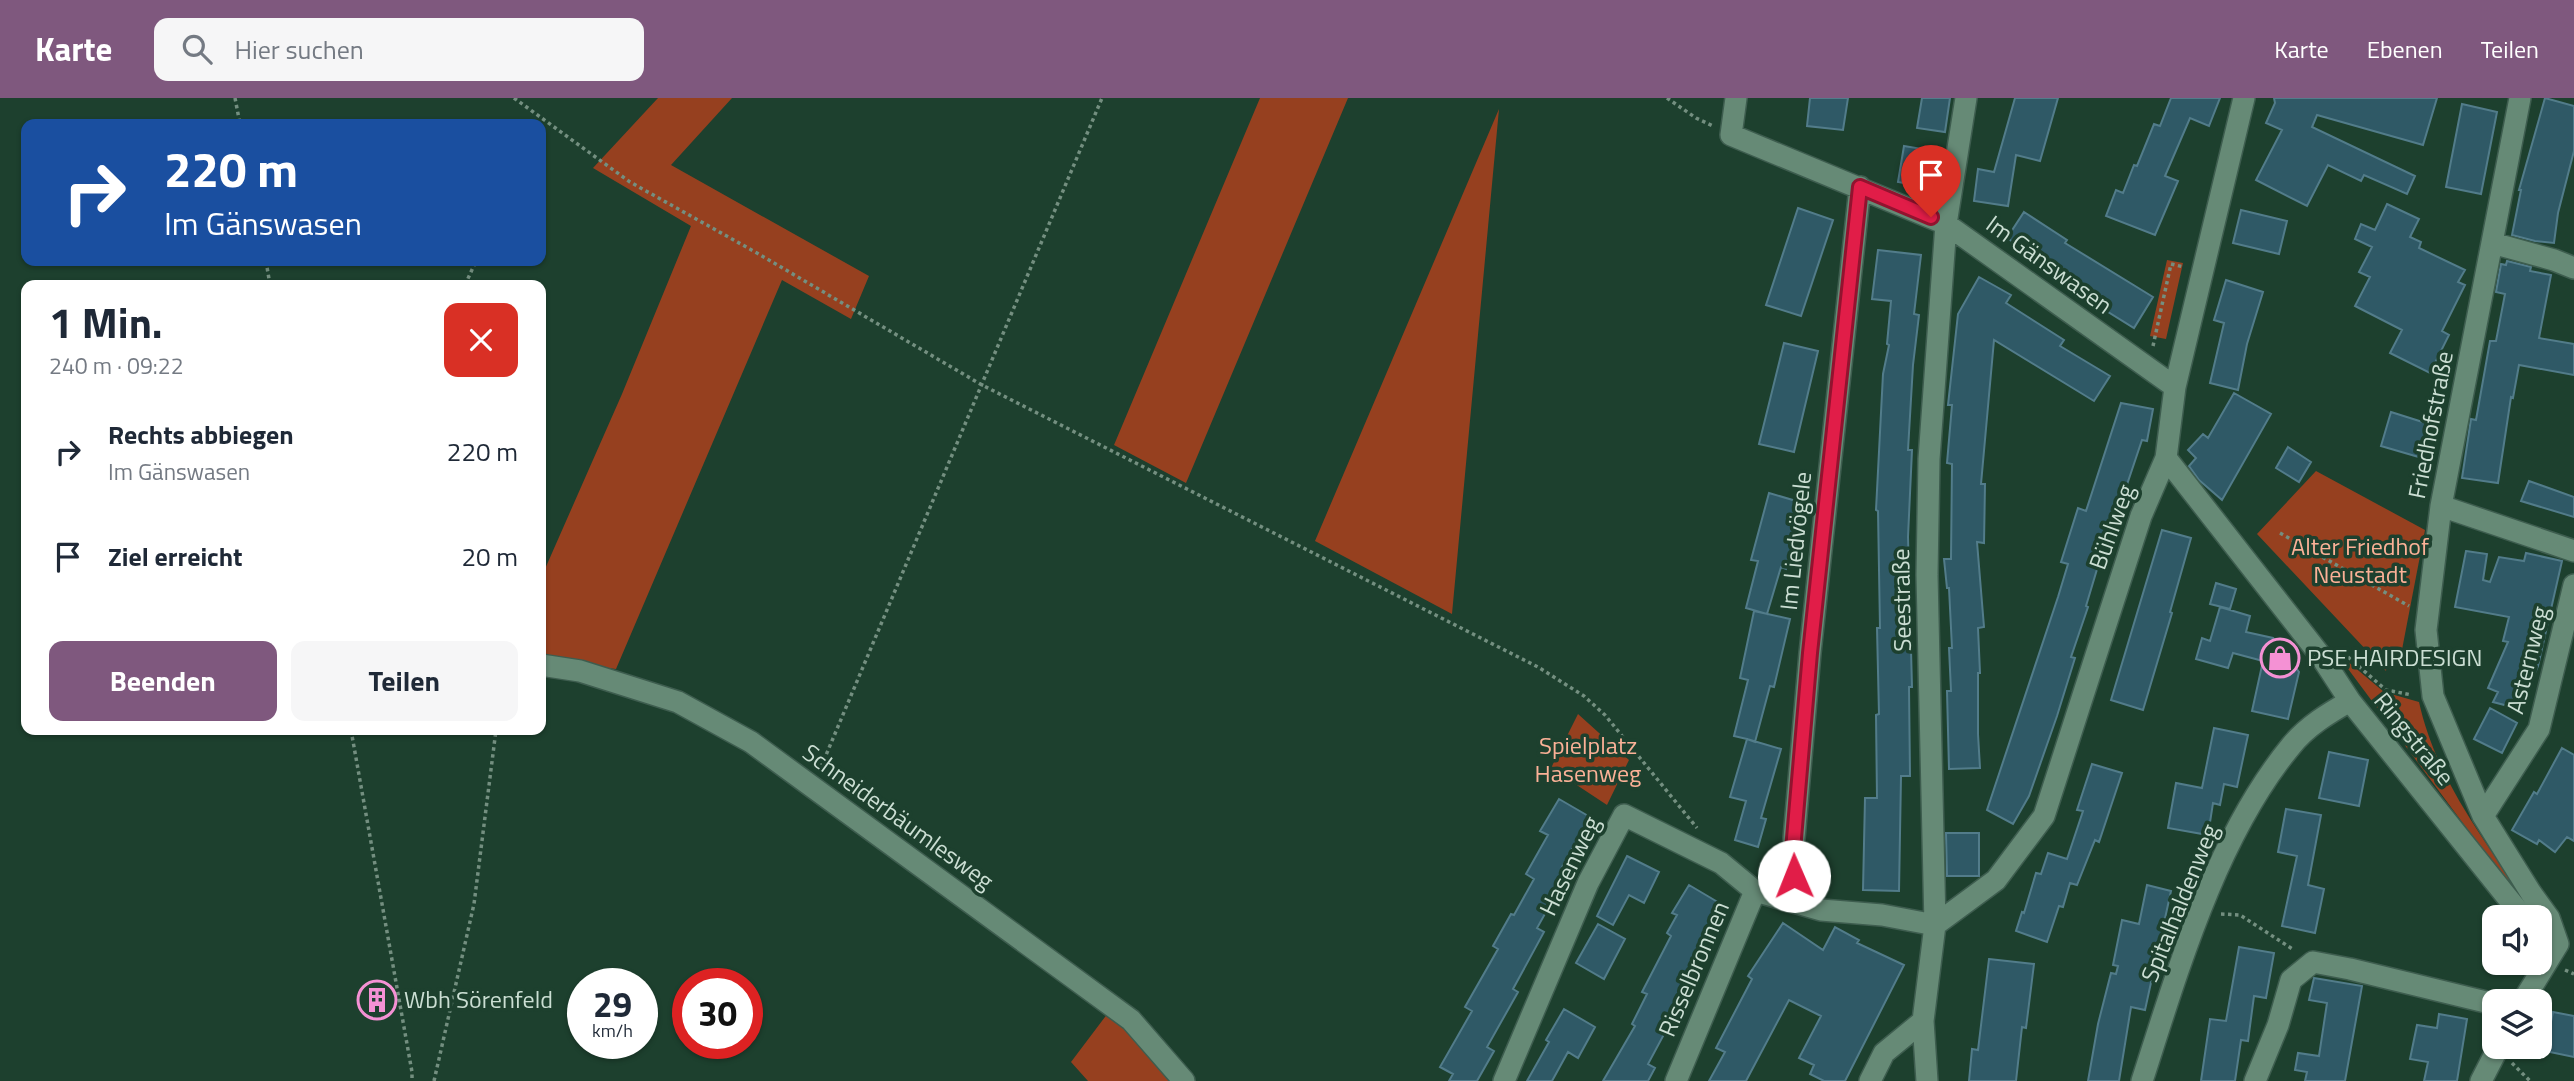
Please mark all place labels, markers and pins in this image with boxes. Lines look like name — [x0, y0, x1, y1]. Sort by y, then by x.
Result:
pin — [1901, 145, 1961, 217]
shop icon: PSE HAIRDESIGN — [2259, 637, 2301, 679]
place label: PSE HAIRDESIGN — [2307, 639, 2483, 675]
building icon: Wbh Sörenfeld — [356, 979, 398, 1021]
place label: Wbh Sörenfeld — [404, 981, 553, 1017]

